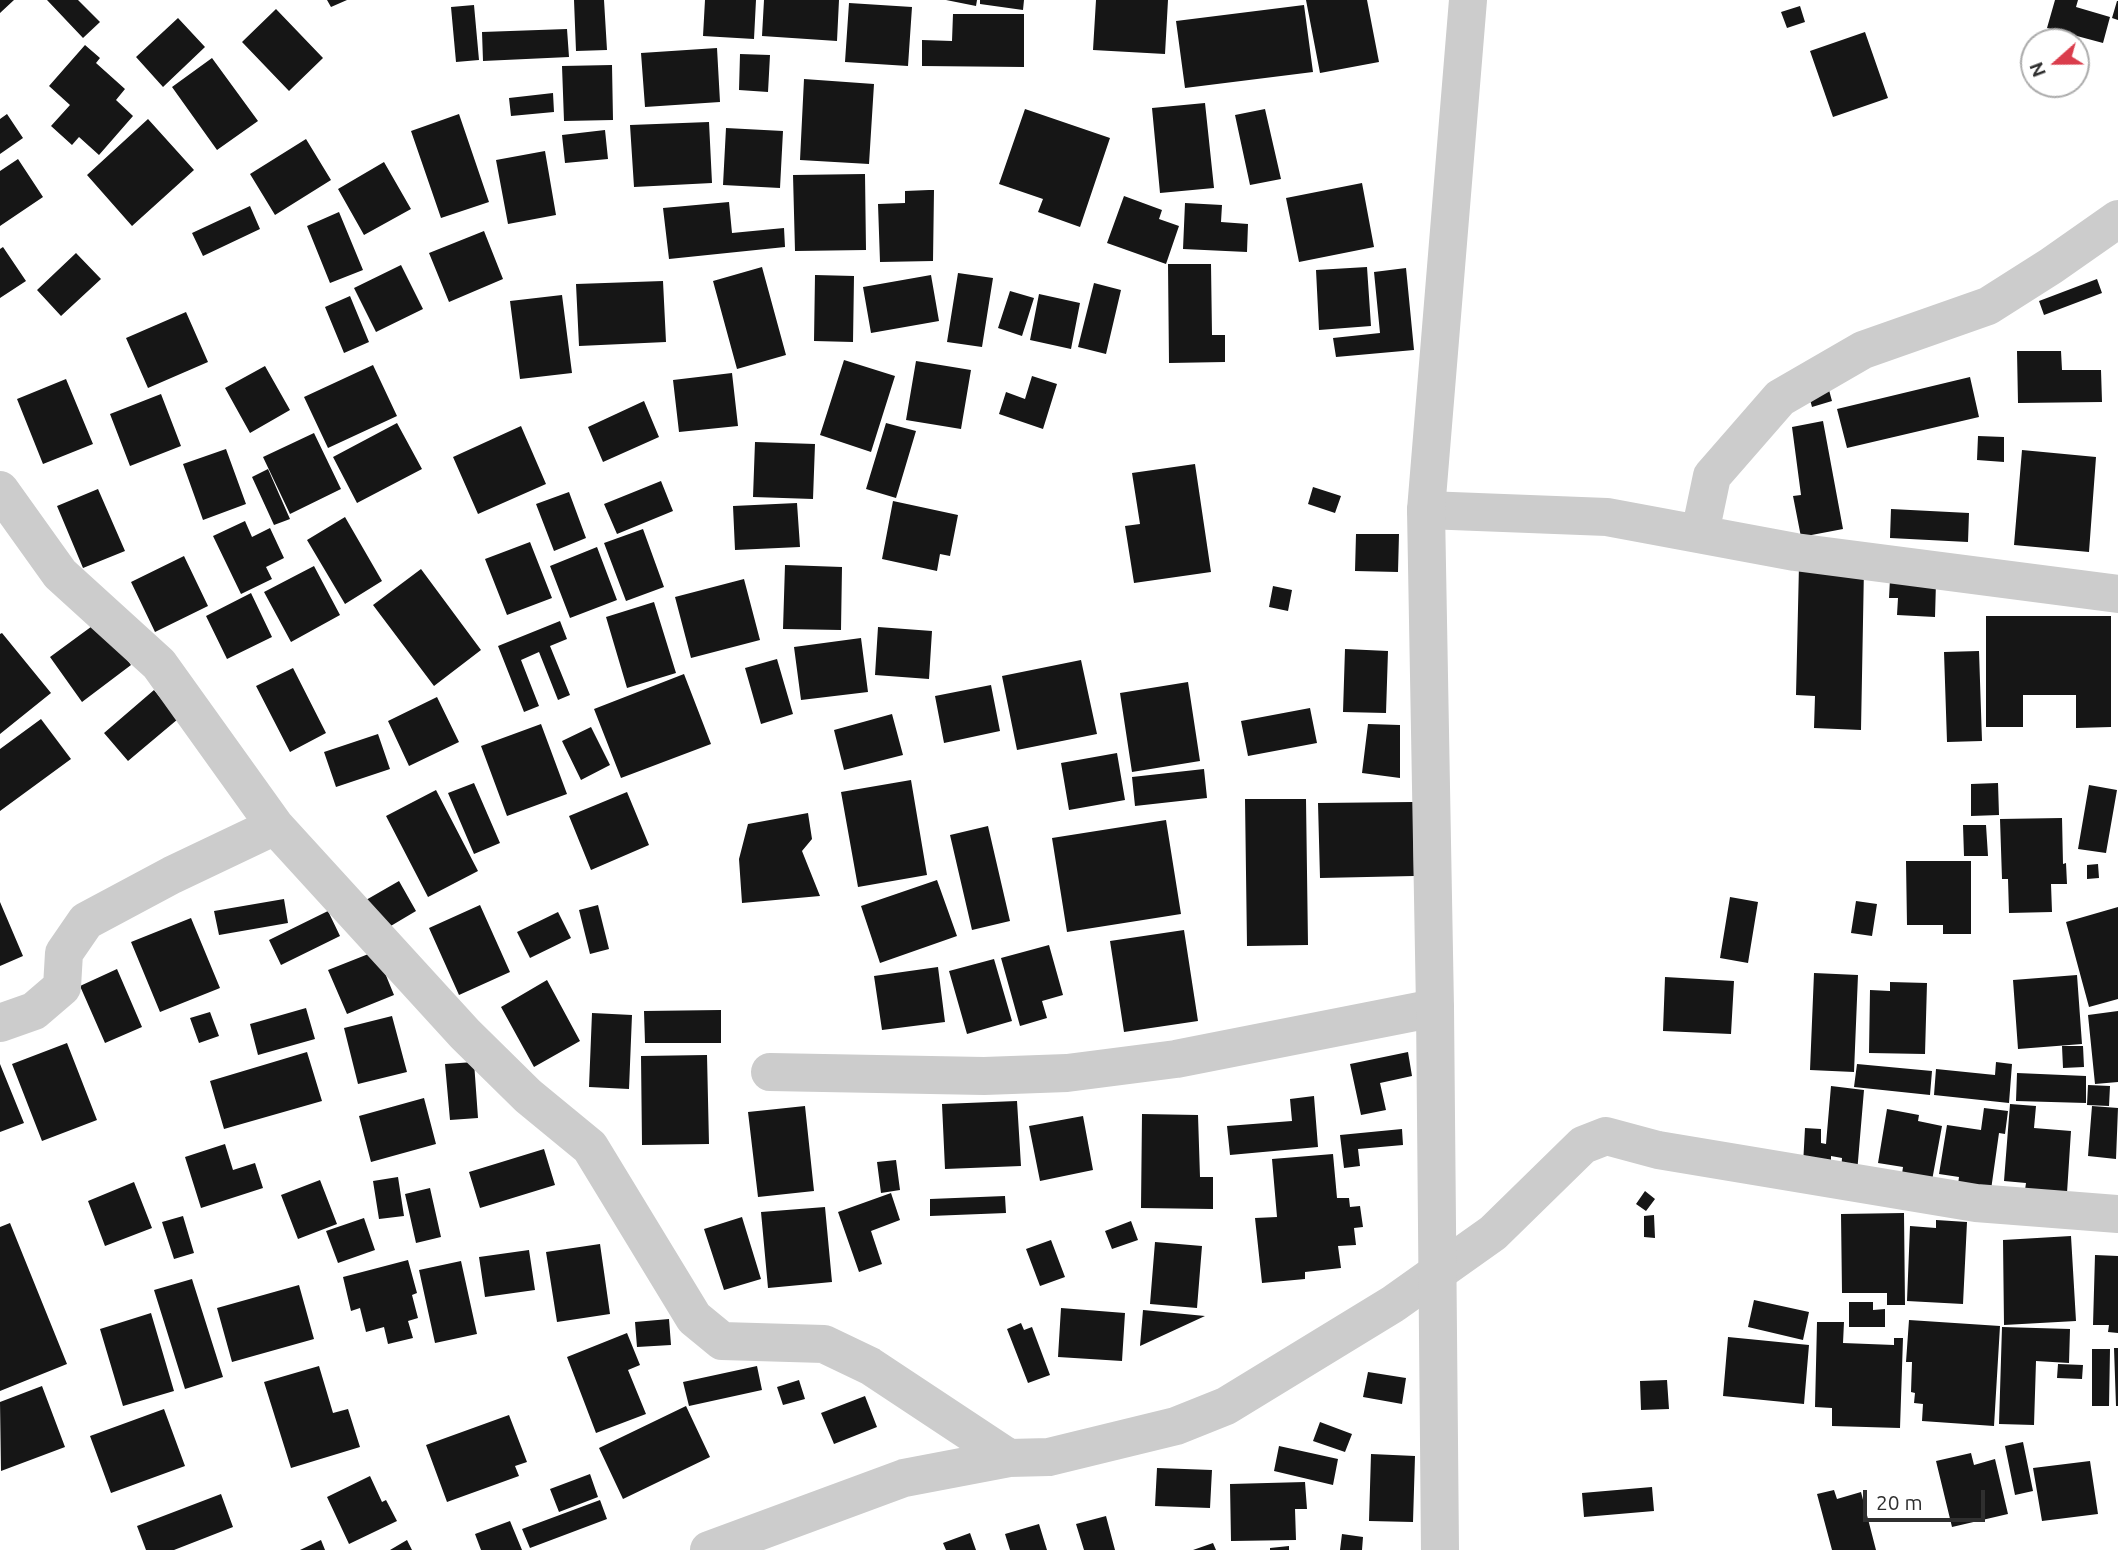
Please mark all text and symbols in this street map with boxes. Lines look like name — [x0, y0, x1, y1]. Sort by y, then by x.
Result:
north arrow — [2020, 28, 2090, 98]
text: N — [2024, 59, 2050, 80]
scale bar — [1866, 1476, 1988, 1520]
text: 20 m — [1876, 1490, 1923, 1514]

